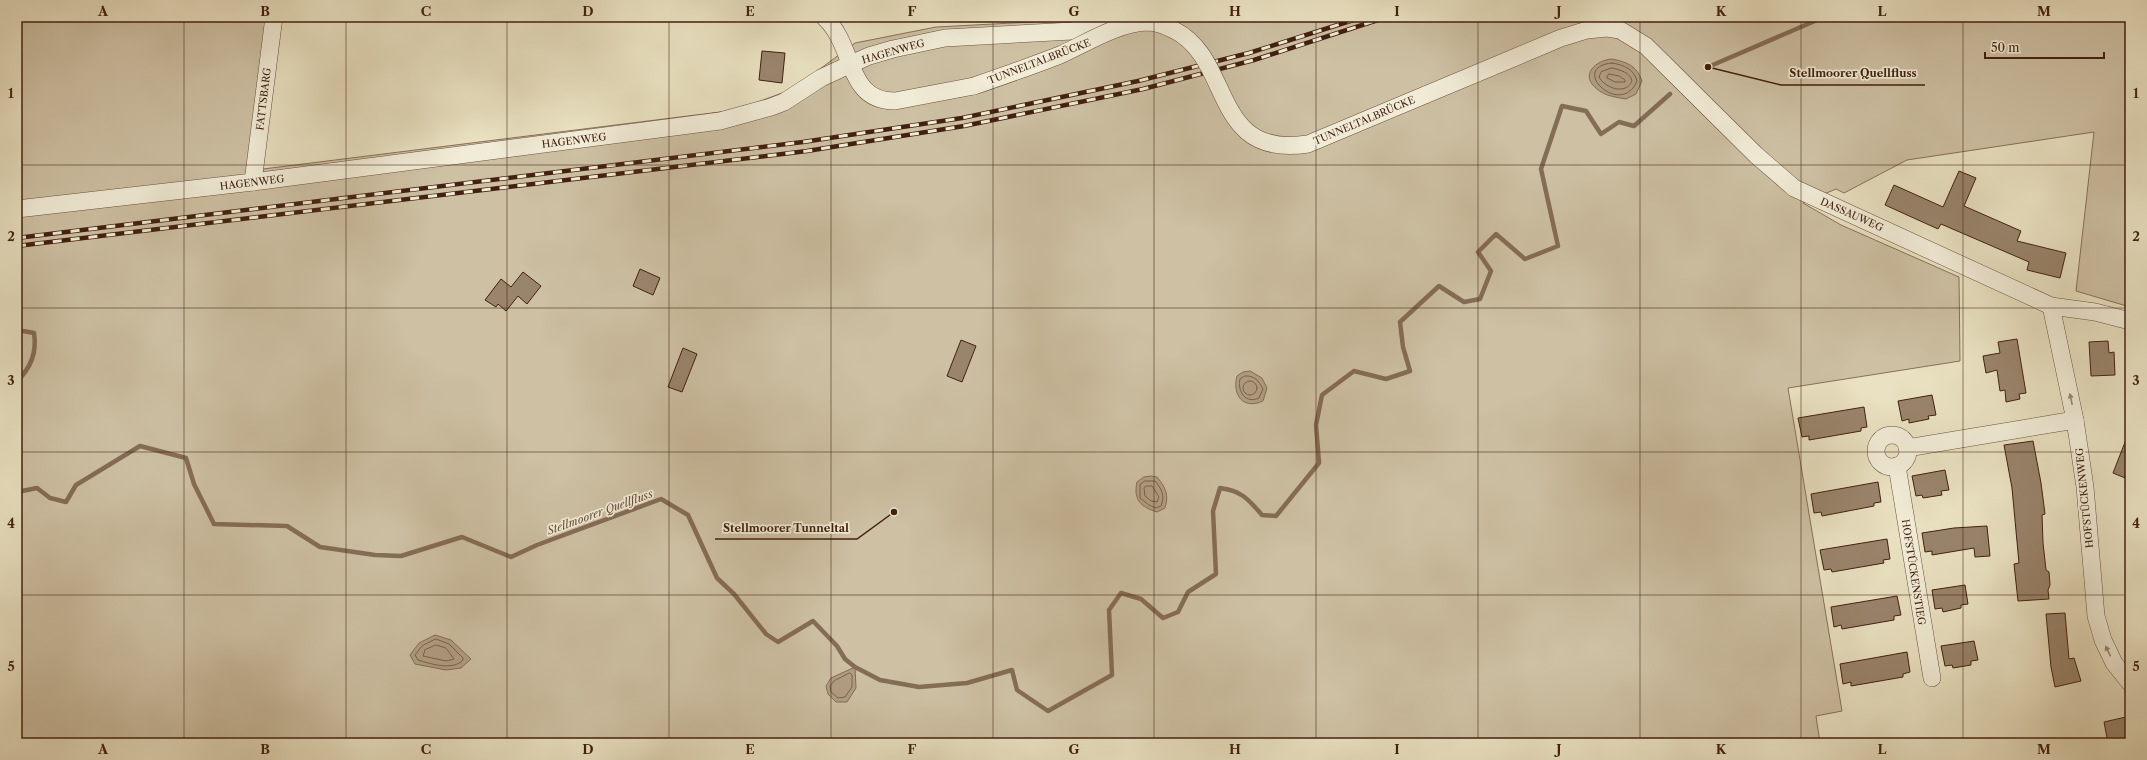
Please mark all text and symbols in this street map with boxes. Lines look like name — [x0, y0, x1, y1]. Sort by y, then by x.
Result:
text: A — [97, 3, 109, 19]
text: B — [260, 3, 270, 19]
text: C — [421, 3, 431, 19]
text: D — [582, 3, 594, 19]
text: E — [745, 3, 755, 19]
text: F — [908, 3, 917, 19]
text: G — [1068, 3, 1080, 19]
text: H — [1229, 3, 1241, 19]
text: I — [1394, 3, 1400, 19]
text: J — [1554, 3, 1562, 19]
text: K — [1716, 3, 1727, 19]
text: L — [1878, 3, 1887, 19]
text: M — [2037, 3, 2051, 19]
scale bar — [1985, 34, 2104, 60]
street label: HAGENWEG — [860, 36, 926, 67]
street label: TUNNELTALBRÜCKE — [986, 36, 1093, 87]
text: 50 m — [1991, 40, 2020, 55]
callout: Stellmoorer Quellfluss — [1781, 62, 1925, 85]
text: Stellmoorer Quellfluss — [1789, 66, 1917, 80]
street label: FATTSBARG — [253, 67, 274, 131]
text: 1 — [8, 85, 14, 101]
text: 1 — [2133, 85, 2139, 101]
street label: TUNNELTALBRÜCKE — [1311, 93, 1417, 148]
street label: HAGENWEG — [541, 130, 607, 151]
street label: HAGENWEG — [219, 172, 285, 193]
street label: DASSAUWEG — [1818, 195, 1885, 234]
text: 2 — [7, 228, 15, 244]
text: 2 — [2132, 228, 2140, 244]
text: 3 — [7, 372, 15, 388]
text: 3 — [2132, 372, 2140, 388]
one-way arrow — [2067, 393, 2073, 405]
street label: HOFSTÜCKENWEG — [2073, 447, 2096, 549]
water label: Stellmoorer Quellfluss — [544, 486, 655, 538]
text: 4 — [7, 515, 15, 531]
text: 4 — [2132, 515, 2140, 531]
callout: Stellmoorer Tunneltal — [715, 516, 857, 539]
street label: HOFSTÜCKENSTIEG — [1899, 518, 1928, 626]
text: Stellmoorer Tunneltal — [723, 521, 849, 535]
one-way arrow — [2105, 645, 2111, 657]
text: 5 — [7, 658, 15, 674]
text: 5 — [2132, 658, 2140, 674]
text: A — [97, 741, 109, 757]
text: B — [260, 741, 270, 757]
text: C — [421, 741, 431, 757]
text: D — [582, 741, 594, 757]
text: E — [745, 741, 755, 757]
text: F — [908, 741, 917, 757]
text: G — [1068, 741, 1080, 757]
text: H — [1229, 741, 1241, 757]
text: I — [1394, 741, 1400, 757]
text: J — [1554, 741, 1562, 757]
text: K — [1716, 741, 1727, 757]
text: L — [1878, 741, 1887, 757]
text: M — [2037, 741, 2051, 757]

